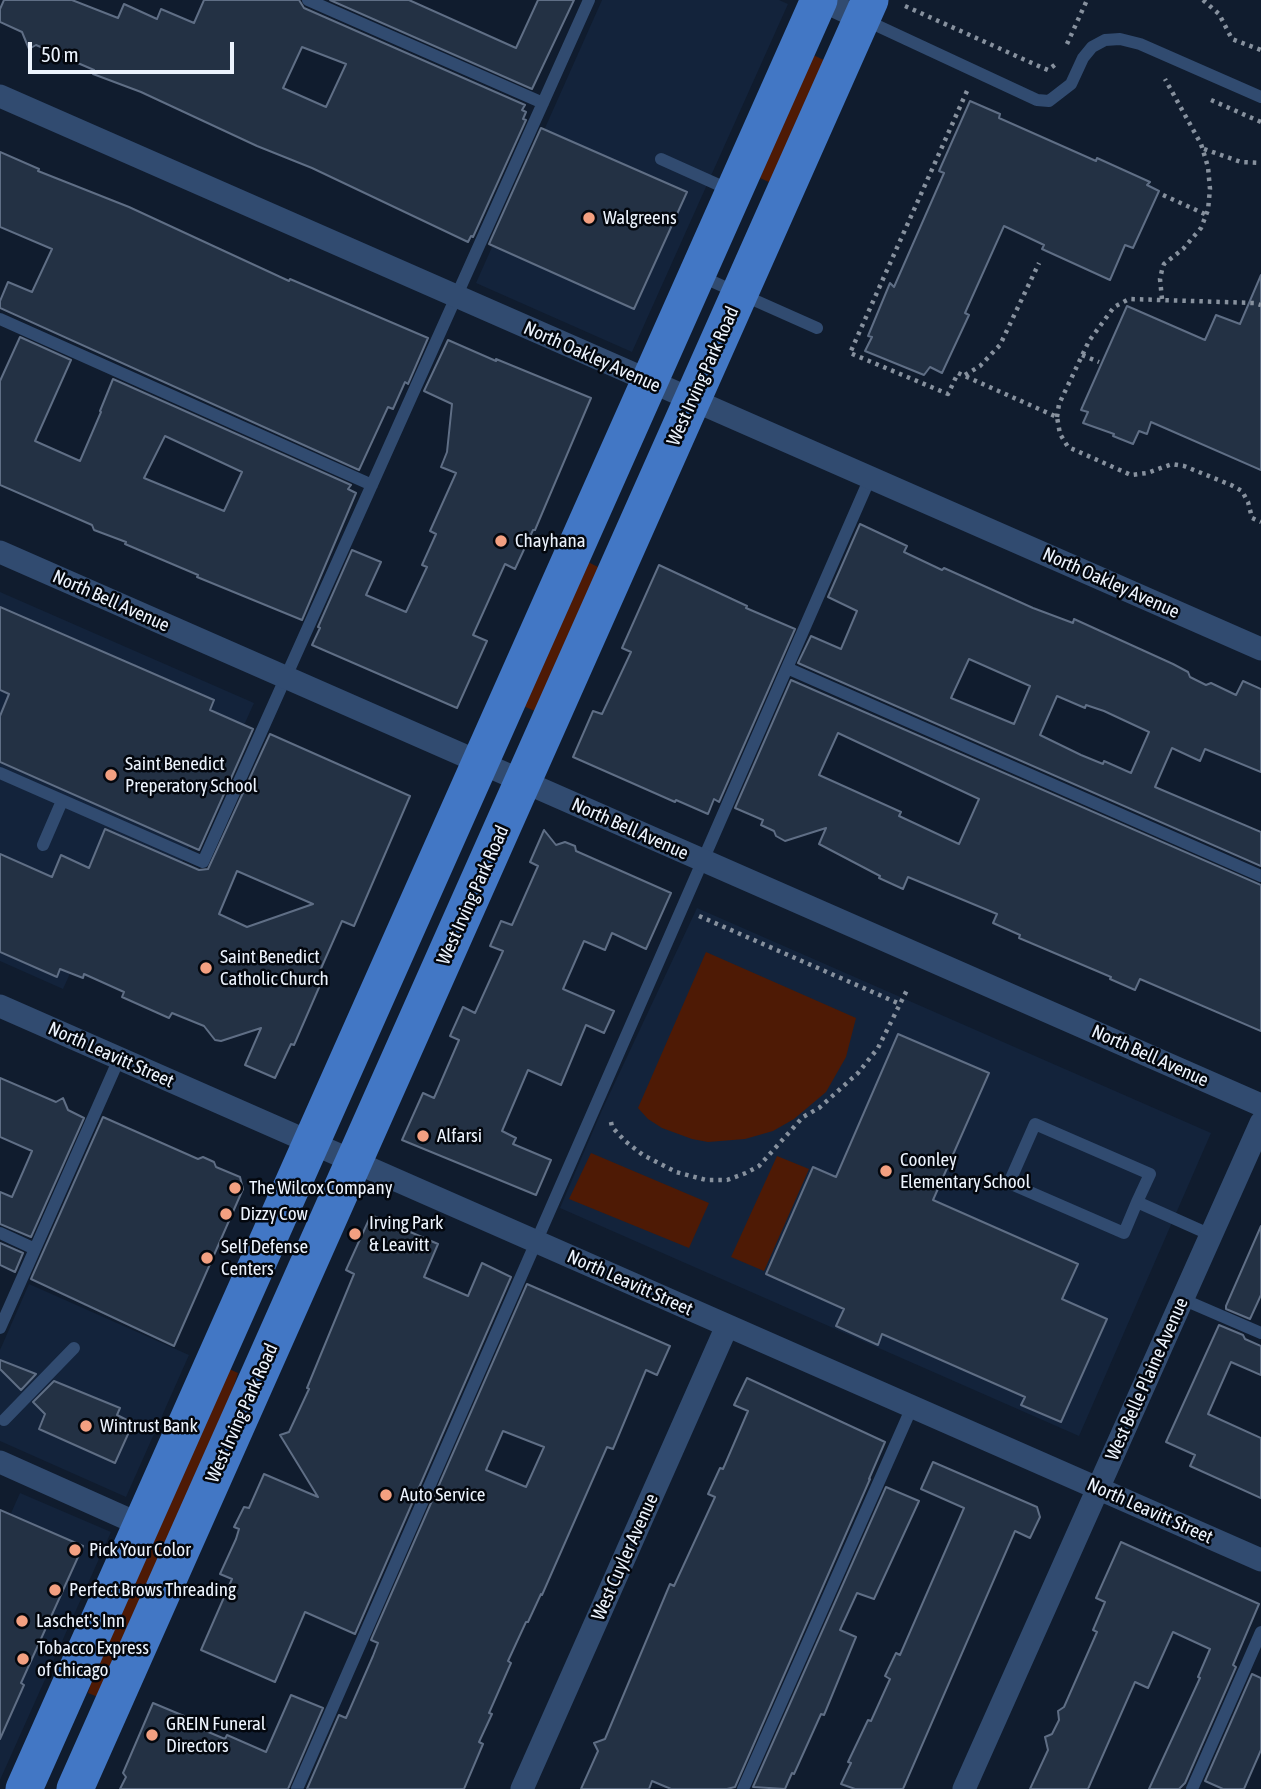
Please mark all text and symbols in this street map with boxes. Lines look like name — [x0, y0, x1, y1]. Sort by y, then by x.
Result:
scale bar — [32, 28, 238, 72]
text: 50 m — [41, 42, 79, 66]
place label: Walgreens — [603, 207, 677, 229]
marker: Walgreens — [581, 210, 597, 226]
street label: West Irving Park Road — [662, 303, 744, 449]
street label: North Oakley Avenue — [520, 317, 664, 397]
place label: Chayhana — [515, 530, 586, 552]
marker: Chayhana — [493, 533, 509, 549]
street label: North Oakley Avenue — [1039, 543, 1183, 623]
street label: North Bell Avenue — [49, 565, 173, 637]
place label: Saint Benedict Preperatory School — [125, 753, 258, 797]
marker: Saint Benedict Preperatory School — [103, 767, 119, 783]
street label: North Bell Avenue — [568, 793, 692, 865]
street label: West Irving Park Road — [432, 822, 514, 968]
place label: Saint Benedict Catholic Church — [220, 946, 329, 990]
marker: Saint Benedict Catholic Church — [198, 960, 214, 976]
street label: North Leavitt Street — [45, 1017, 177, 1093]
street label: North Bell Avenue — [1088, 1020, 1212, 1092]
place label: Alfarsi — [437, 1125, 482, 1147]
marker: Alfarsi — [415, 1128, 431, 1144]
place label: Coonley Elementary School — [900, 1149, 1031, 1193]
marker: Coonley Elementary School — [878, 1163, 894, 1179]
place label: The Wilcox Company — [249, 1177, 392, 1199]
marker: The Wilcox Company — [227, 1180, 243, 1196]
place label: Dizzy Cow — [240, 1203, 308, 1225]
marker: Dizzy Cow — [218, 1206, 234, 1222]
place label: Irving Park & Leavitt — [369, 1212, 443, 1256]
marker: Irving Park & Leavitt — [347, 1226, 363, 1242]
place label: Self Defense Centers — [221, 1236, 308, 1280]
street label: North Leavitt Street — [564, 1245, 696, 1321]
marker: Self Defense Centers — [199, 1250, 215, 1266]
street label: West Belle Plaine Avenue — [1101, 1294, 1193, 1464]
street label: West Irving Park Road — [201, 1340, 283, 1486]
place label: Wintrust Bank — [100, 1415, 198, 1437]
marker: Wintrust Bank — [78, 1418, 94, 1434]
street label: North Leavitt Street — [1084, 1473, 1216, 1549]
place label: Auto Service — [400, 1484, 485, 1506]
marker: Auto Service — [378, 1487, 394, 1503]
street label: West Cuyler Avenue — [587, 1490, 663, 1624]
place label: Pick Your Color — [89, 1539, 191, 1561]
marker: Pick Your Color — [67, 1542, 83, 1558]
place label: Perfect Brows Threading — [69, 1579, 236, 1601]
marker: Perfect Brows Threading — [47, 1582, 63, 1598]
place label: Laschet's Inn — [36, 1610, 125, 1632]
marker: Laschet's Inn — [14, 1613, 30, 1629]
place label: Tobacco Express of Chicago — [37, 1637, 149, 1681]
marker: Tobacco Express of Chicago — [15, 1651, 31, 1667]
place label: GREIN Funeral Directors — [166, 1713, 266, 1757]
marker: GREIN Funeral Directors — [144, 1727, 160, 1743]

